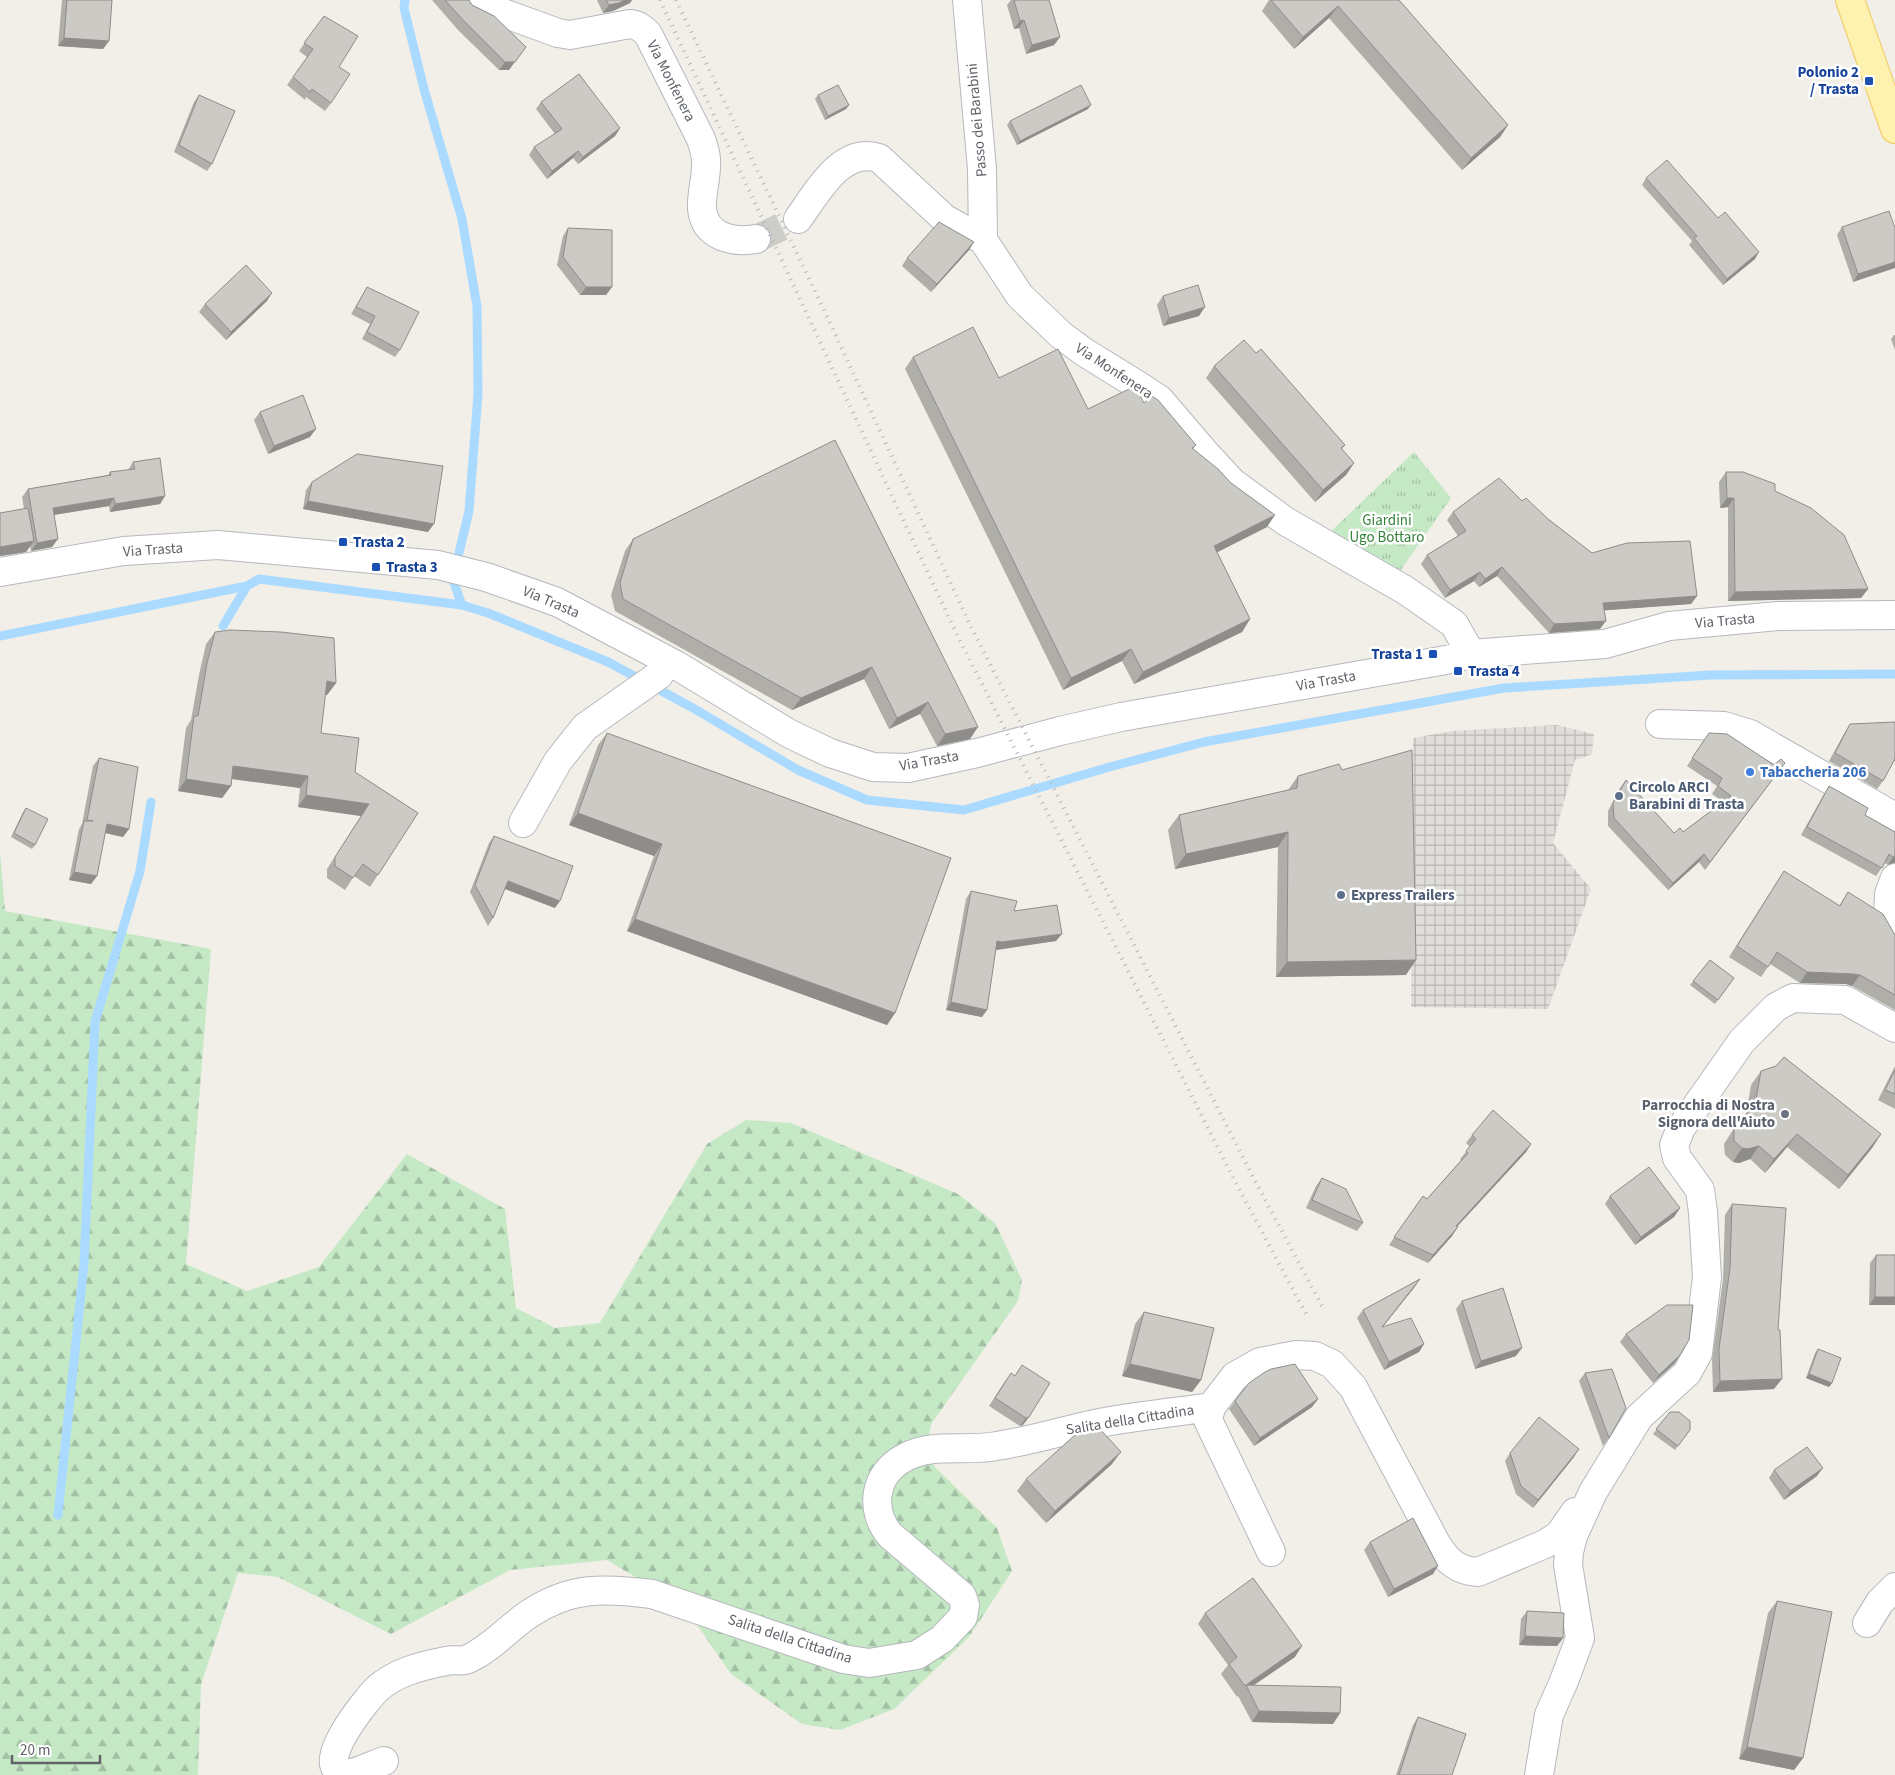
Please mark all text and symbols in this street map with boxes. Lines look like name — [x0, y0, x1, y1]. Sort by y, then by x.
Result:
street label: Via Monfenera — [641, 37, 701, 125]
street label: Passo dei Barabini — [962, 62, 992, 178]
place label: Polonio 2 / Trasta — [1797, 62, 1859, 100]
marker: Polonio 2 / Trasta — [1863, 75, 1875, 87]
street label: Via Monfenera — [1071, 338, 1157, 404]
park label: Giardini Ugo Bottaro — [1350, 510, 1424, 548]
place label: Trasta 2 — [353, 532, 405, 553]
marker: Trasta 2 — [337, 536, 349, 548]
street label: Via Trasta — [122, 537, 184, 563]
place label: Trasta 3 — [386, 557, 438, 578]
marker: Trasta 3 — [370, 561, 382, 573]
street label: Via Trasta — [519, 581, 583, 623]
street label: Via Trasta — [1694, 608, 1756, 634]
place label: Trasta 1 — [1371, 644, 1423, 665]
marker: Trasta 1 — [1427, 648, 1439, 660]
place label: Trasta 4 — [1468, 661, 1520, 682]
street label: Via Trasta — [1295, 665, 1357, 697]
marker: Trasta 4 — [1452, 665, 1464, 677]
street label: Via Trasta — [898, 745, 960, 777]
place label: Tabaccheria 206 — [1760, 762, 1866, 783]
marker: Tabaccheria 206 — [1744, 766, 1756, 778]
place label: Circolo ARCI Barabini di Trasta — [1629, 777, 1745, 815]
marker: Circolo ARCI Barabini di Trasta — [1613, 790, 1625, 802]
place label: Express Trailers — [1351, 885, 1455, 906]
marker: Express Trailers — [1335, 889, 1347, 901]
place label: Parrocchia di Nostra Signora dell'Aiuto — [1642, 1095, 1775, 1133]
marker: Parrocchia di Nostra Signora dell'Aiuto — [1779, 1108, 1791, 1120]
street label: Salita della Cittadina — [1064, 1400, 1196, 1440]
street label: Salita della Cittadina — [725, 1609, 855, 1669]
scale bar — [12, 1732, 100, 1764]
text: 20 m — [20, 1740, 50, 1761]

